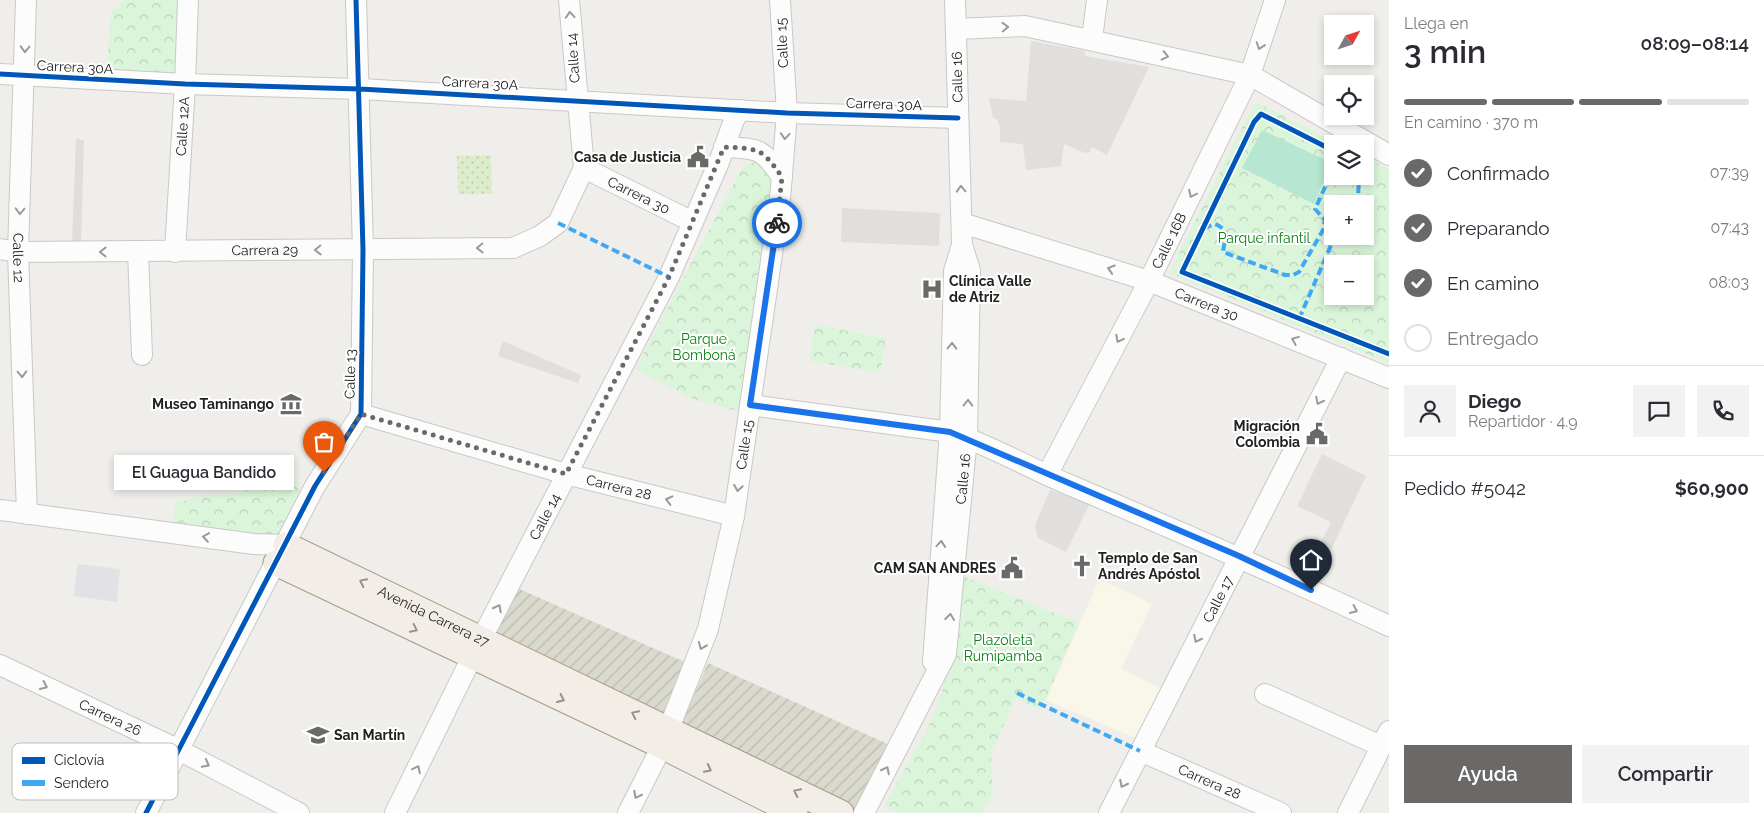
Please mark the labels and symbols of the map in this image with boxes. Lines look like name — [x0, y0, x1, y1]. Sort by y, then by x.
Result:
one-way arrow — [565, 11, 576, 19]
north arrow — [1324, 15, 1374, 65]
street label: Calle 15 — [773, 17, 791, 69]
one-way arrow — [1002, 21, 1010, 32]
street label: Calle 14 — [563, 32, 583, 84]
one-way arrow — [1255, 41, 1265, 50]
one-way arrow — [20, 45, 30, 53]
one-way arrow — [1160, 50, 1169, 61]
street label: Calle 16 — [949, 51, 965, 103]
street label: Carrera 30A — [36, 57, 114, 77]
street label: Carrera 30A — [441, 73, 519, 93]
street label: Carrera 30A — [846, 95, 923, 113]
street label: Calle 12A — [173, 96, 192, 156]
one-way arrow — [779, 132, 790, 140]
public building icon: Casa de Justicia — [685, 144, 711, 170]
place label: Casa de Justicia — [574, 149, 681, 165]
street label: Carrera 30 — [605, 173, 672, 217]
one-way arrow — [955, 185, 966, 193]
one-way arrow — [1188, 189, 1198, 198]
courier — [752, 198, 802, 248]
one-way arrow — [14, 207, 25, 215]
street label: Calle 16B — [1148, 210, 1189, 271]
park label: Parque infantil — [1218, 230, 1311, 246]
street label: Calle 12 — [10, 233, 27, 283]
street label: Carrera 29 — [231, 242, 298, 258]
one-way arrow — [476, 243, 484, 253]
one-way arrow — [314, 245, 322, 255]
one-way arrow — [99, 247, 106, 257]
one-way arrow — [1107, 265, 1116, 275]
place label: Clínica Valle de Atriz — [949, 273, 1032, 305]
hospital icon: Clínica Valle de Atriz — [919, 276, 945, 302]
street label: Carrera 30 — [1172, 284, 1241, 324]
park label: Parque Bomboná — [672, 331, 736, 363]
one-way arrow — [1115, 334, 1125, 343]
one-way arrow — [1291, 335, 1300, 346]
one-way arrow — [947, 342, 957, 350]
street label: Calle 13 — [342, 349, 358, 399]
one-way arrow — [17, 370, 28, 378]
museum icon: Museo Taminango — [278, 391, 304, 417]
place label: Museo Taminango — [152, 396, 275, 412]
one-way arrow — [1315, 396, 1325, 405]
one-way arrow — [962, 398, 973, 406]
street label: Calle 15 — [733, 418, 756, 471]
place label: Migración Colombia — [1234, 418, 1300, 450]
pin — [303, 421, 345, 472]
public building icon: Migración Colombia — [1304, 421, 1330, 447]
street label: Calle 16 — [953, 453, 973, 505]
callout: El Guagua Bandido — [114, 454, 294, 490]
street label: Carrera 28 — [584, 471, 653, 503]
one-way arrow — [733, 484, 744, 492]
street label: Calle 14 — [526, 490, 564, 543]
one-way arrow — [665, 495, 674, 506]
one-way arrow — [201, 532, 209, 543]
one-way arrow — [935, 539, 946, 547]
pin — [1290, 539, 1332, 590]
place label: Templo de San Andrés Apóstol — [1098, 550, 1201, 582]
church icon: Templo de San Andrés Apóstol — [1069, 553, 1095, 579]
public building icon: CAM SAN ANDRES — [999, 555, 1025, 581]
place label: CAM SAN ANDRES — [874, 560, 996, 576]
street label: Calle 17 — [1200, 573, 1237, 625]
one-way arrow — [359, 577, 368, 588]
street label: Avenida Carrera 27 — [375, 583, 492, 650]
one-way arrow — [1349, 604, 1358, 614]
one-way arrow — [492, 605, 502, 614]
one-way arrow — [944, 612, 955, 620]
one-way arrow — [409, 623, 418, 634]
park label: Plazoleta Rumipamba — [964, 632, 1042, 664]
one-way arrow — [1193, 634, 1203, 643]
one-way arrow — [697, 641, 708, 650]
one-way arrow — [39, 680, 48, 690]
one-way arrow — [556, 693, 565, 703]
street label: Carrera 26 — [77, 696, 144, 739]
one-way arrow — [631, 710, 640, 720]
school or university icon: San Martín — [305, 722, 331, 748]
place label: San Martín — [334, 727, 405, 743]
legend — [12, 743, 178, 800]
text: Ciclovía — [54, 752, 104, 768]
one-way arrow — [201, 758, 210, 768]
street label: Carrera 28 — [1176, 761, 1243, 802]
one-way arrow — [703, 763, 712, 773]
one-way arrow — [411, 765, 421, 774]
one-way arrow — [880, 766, 890, 775]
text: Sendero — [54, 775, 109, 791]
one-way arrow — [1119, 779, 1129, 788]
one-way arrow — [793, 788, 802, 798]
one-way arrow — [633, 790, 644, 799]

